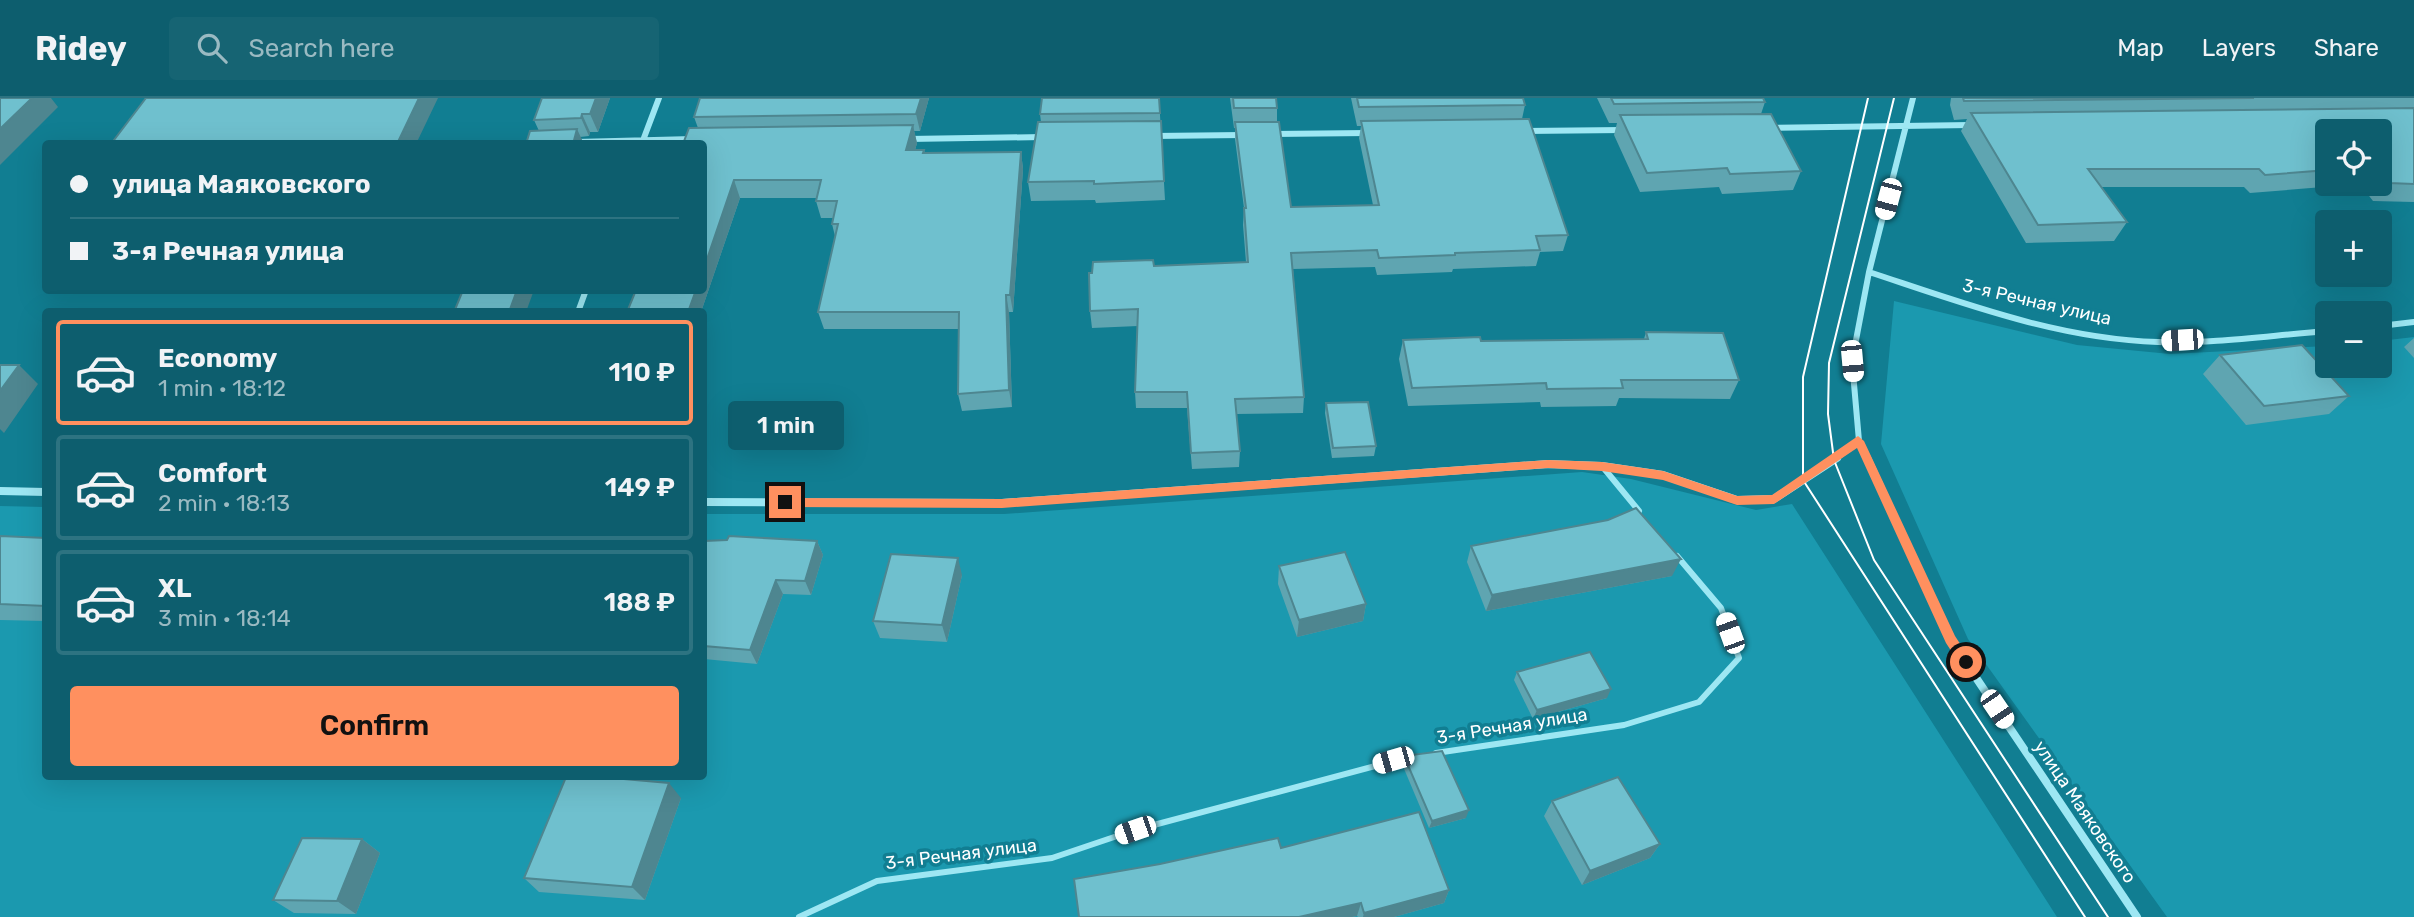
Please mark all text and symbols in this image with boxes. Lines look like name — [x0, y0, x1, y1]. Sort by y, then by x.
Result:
search box — [169, 17, 659, 80]
text: Ridey — [35, 29, 127, 68]
icon: search — [193, 29, 231, 67]
text: Search here — [249, 33, 394, 64]
text: Map — [2117, 34, 2164, 62]
text: Layers — [2202, 34, 2276, 62]
text: Share — [2314, 34, 2379, 62]
map controls — [2315, 119, 2392, 378]
button: locate — [2315, 119, 2392, 196]
text: улица Маяковского — [112, 169, 371, 200]
car — [1873, 176, 1904, 222]
button: + — [2315, 210, 2392, 287]
text: 3-я Речная улица — [112, 236, 344, 267]
street label: 3-я Речная улица — [1960, 274, 2114, 330]
button: − — [2315, 301, 2392, 378]
car — [2161, 328, 2204, 352]
car — [1840, 339, 1865, 383]
icon: car — [74, 341, 137, 404]
text: Economy — [158, 343, 277, 374]
text: 110 ₽ — [609, 357, 675, 388]
text: 1 min · 18:12 — [158, 374, 286, 402]
callout: 1 min — [727, 400, 843, 450]
text: 1 min — [757, 411, 815, 439]
icon: car — [74, 456, 137, 519]
text: Comfort — [158, 458, 267, 489]
text: 149 ₽ — [605, 472, 675, 503]
route end — [769, 486, 801, 518]
text: 2 min · 18:13 — [158, 489, 290, 517]
icon: car — [74, 571, 137, 634]
text: XL — [158, 573, 191, 604]
text: 188 ₽ — [604, 587, 675, 618]
text: 3 min · 18:14 — [158, 604, 291, 632]
car — [1713, 610, 1748, 656]
route start — [1950, 646, 1982, 678]
button: Confirm — [70, 686, 679, 766]
car — [1977, 686, 2018, 732]
street label: 3-я Речная улица — [1435, 703, 1589, 749]
street label: улица Маяковского — [2029, 737, 2141, 887]
car — [1370, 744, 1417, 776]
car — [1112, 813, 1159, 847]
street label: 3-я Речная улица — [884, 834, 1038, 874]

